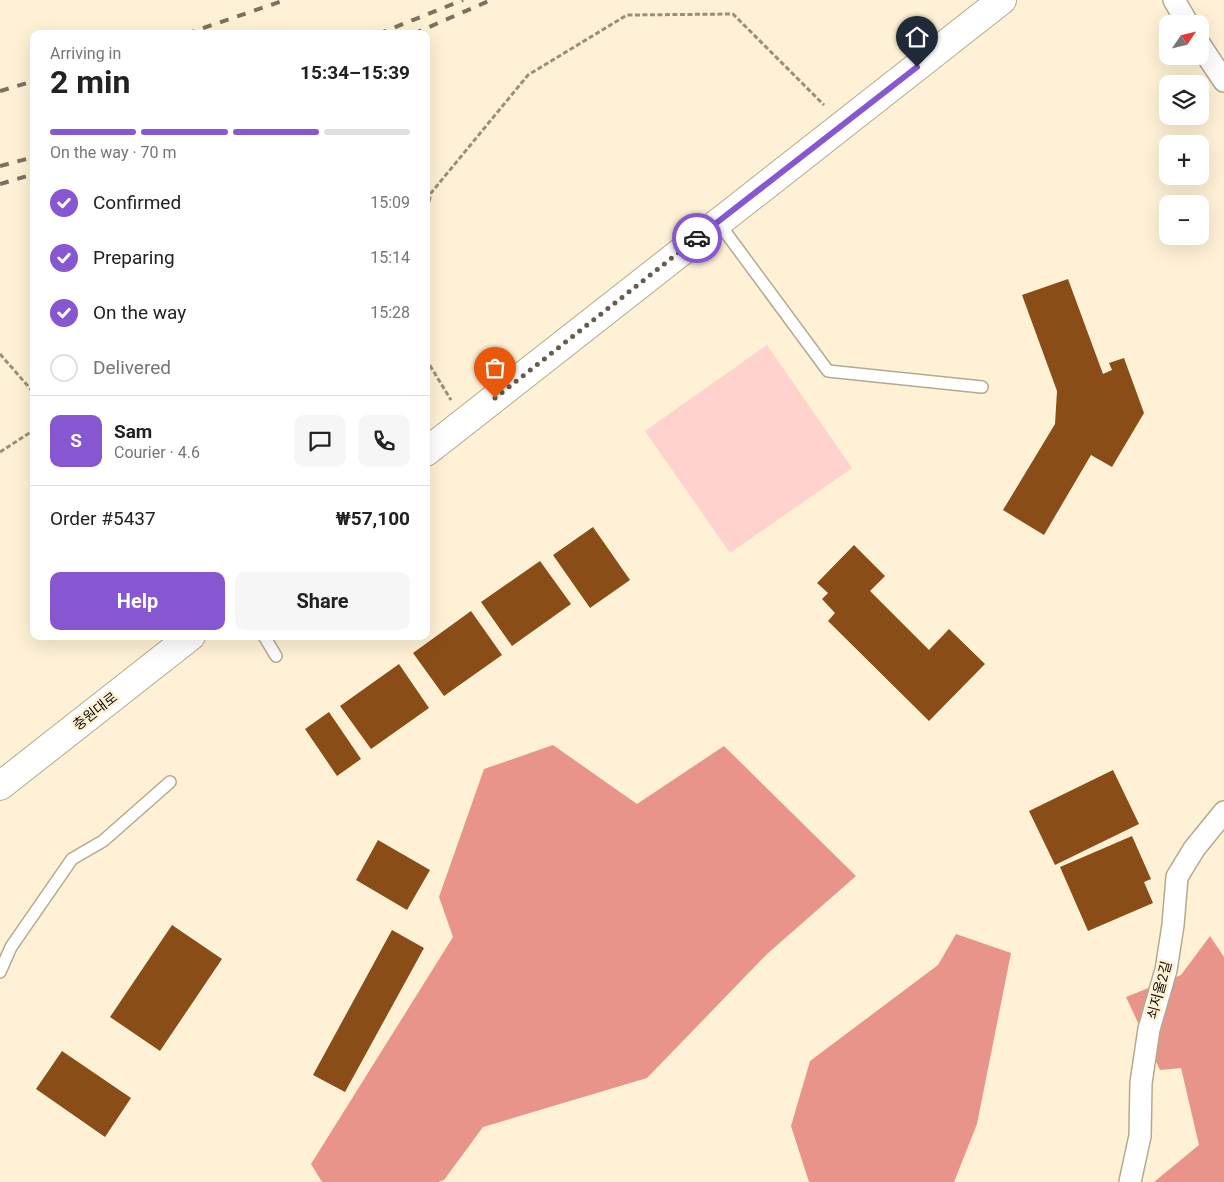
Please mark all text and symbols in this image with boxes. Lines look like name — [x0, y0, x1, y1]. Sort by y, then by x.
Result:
north arrow — [1159, 15, 1209, 65]
map controls — [1159, 15, 1209, 245]
pin — [896, 16, 938, 67]
icon: home — [903, 23, 931, 51]
text: Arriving in — [50, 44, 121, 63]
text: 15:34–15:39 — [300, 61, 410, 84]
text: 2 min — [50, 63, 130, 101]
button: layers — [1159, 75, 1209, 125]
button: + — [1159, 135, 1209, 185]
text: On the way · 70 m — [50, 143, 177, 162]
icon: check — [50, 189, 78, 217]
text: Confirmed — [93, 191, 181, 214]
text: 15:09 — [370, 193, 410, 212]
button: − — [1159, 195, 1209, 245]
courier — [672, 213, 722, 263]
icon: car — [683, 224, 711, 252]
icon: check — [50, 244, 78, 272]
text: Preparing — [93, 246, 175, 269]
text: 15:14 — [370, 248, 410, 267]
icon: check — [50, 299, 78, 327]
text: On the way — [93, 301, 186, 324]
text: 15:28 — [370, 303, 410, 322]
pin — [474, 347, 516, 398]
icon: bag — [481, 354, 509, 382]
text: Delivered — [93, 356, 171, 379]
button: chat — [294, 415, 346, 467]
button: phone — [358, 415, 410, 467]
text: Sam — [114, 420, 152, 443]
text: S — [70, 429, 82, 452]
text: Courier · 4.6 — [114, 443, 200, 462]
text: Order #5437 — [50, 507, 156, 530]
text: ₩57,100 — [335, 507, 410, 530]
button: Help — [50, 572, 225, 630]
button: Share — [235, 572, 410, 630]
street label: 충원대로 — [70, 689, 120, 733]
street label: 쇠저울2길 — [1144, 959, 1174, 1021]

